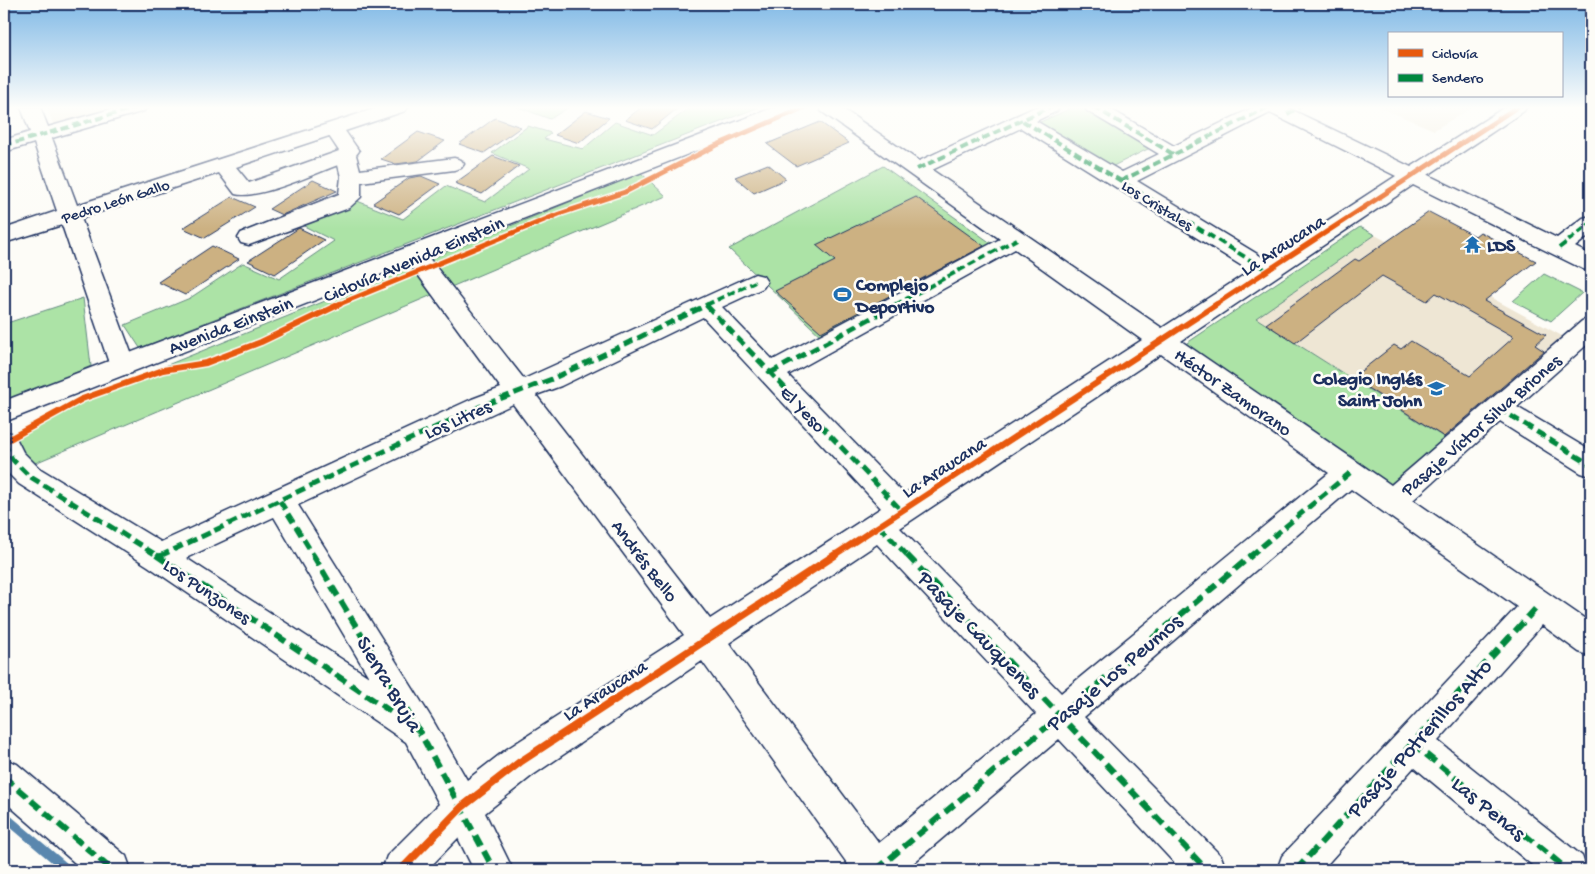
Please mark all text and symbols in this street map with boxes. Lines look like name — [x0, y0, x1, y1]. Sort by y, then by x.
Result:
legend — [1388, 32, 1562, 98]
text: Ciclovía — [1432, 46, 1478, 64]
text: Sendero — [1432, 70, 1484, 88]
street label: Pedro León Gallo — [59, 177, 172, 230]
street label: Los Cristales — [1117, 178, 1196, 237]
street label: La Araucana — [1237, 210, 1332, 283]
street label: Ciclovía Avenida Einstein — [321, 213, 508, 310]
temple icon: LDS — [1463, 234, 1483, 254]
place label: LDS — [1487, 236, 1516, 259]
place label: Complejo Deportivo — [854, 275, 934, 320]
sports icon: Complejo Deportivo — [832, 284, 852, 304]
street label: Avenida Einstein — [166, 293, 297, 362]
street label: Héctor Zamorano — [1169, 345, 1295, 443]
street label: Pasaje Víctor Silva Briones — [1397, 350, 1568, 503]
place label: Colegio Inglés Saint John — [1312, 369, 1423, 414]
school or university icon: Colegio Inglés Saint John — [1426, 378, 1446, 398]
street label: El Yeso — [774, 382, 829, 439]
street label: Los Litres — [421, 396, 496, 446]
street label: La Araucana — [898, 432, 993, 505]
street label: Andrés Bello — [605, 516, 682, 608]
street label: Los Punzones — [158, 555, 255, 631]
street label: Pasaje Cauquenes — [910, 566, 1046, 705]
street label: Pasaje Los Peumos — [1042, 609, 1189, 739]
street label: Sierra Bruja — [349, 632, 427, 738]
street label: La Araucana — [559, 655, 654, 728]
street label: Pasaje Potrerillos Alto — [1342, 655, 1499, 825]
street label: Las Penas — [1445, 772, 1530, 848]

